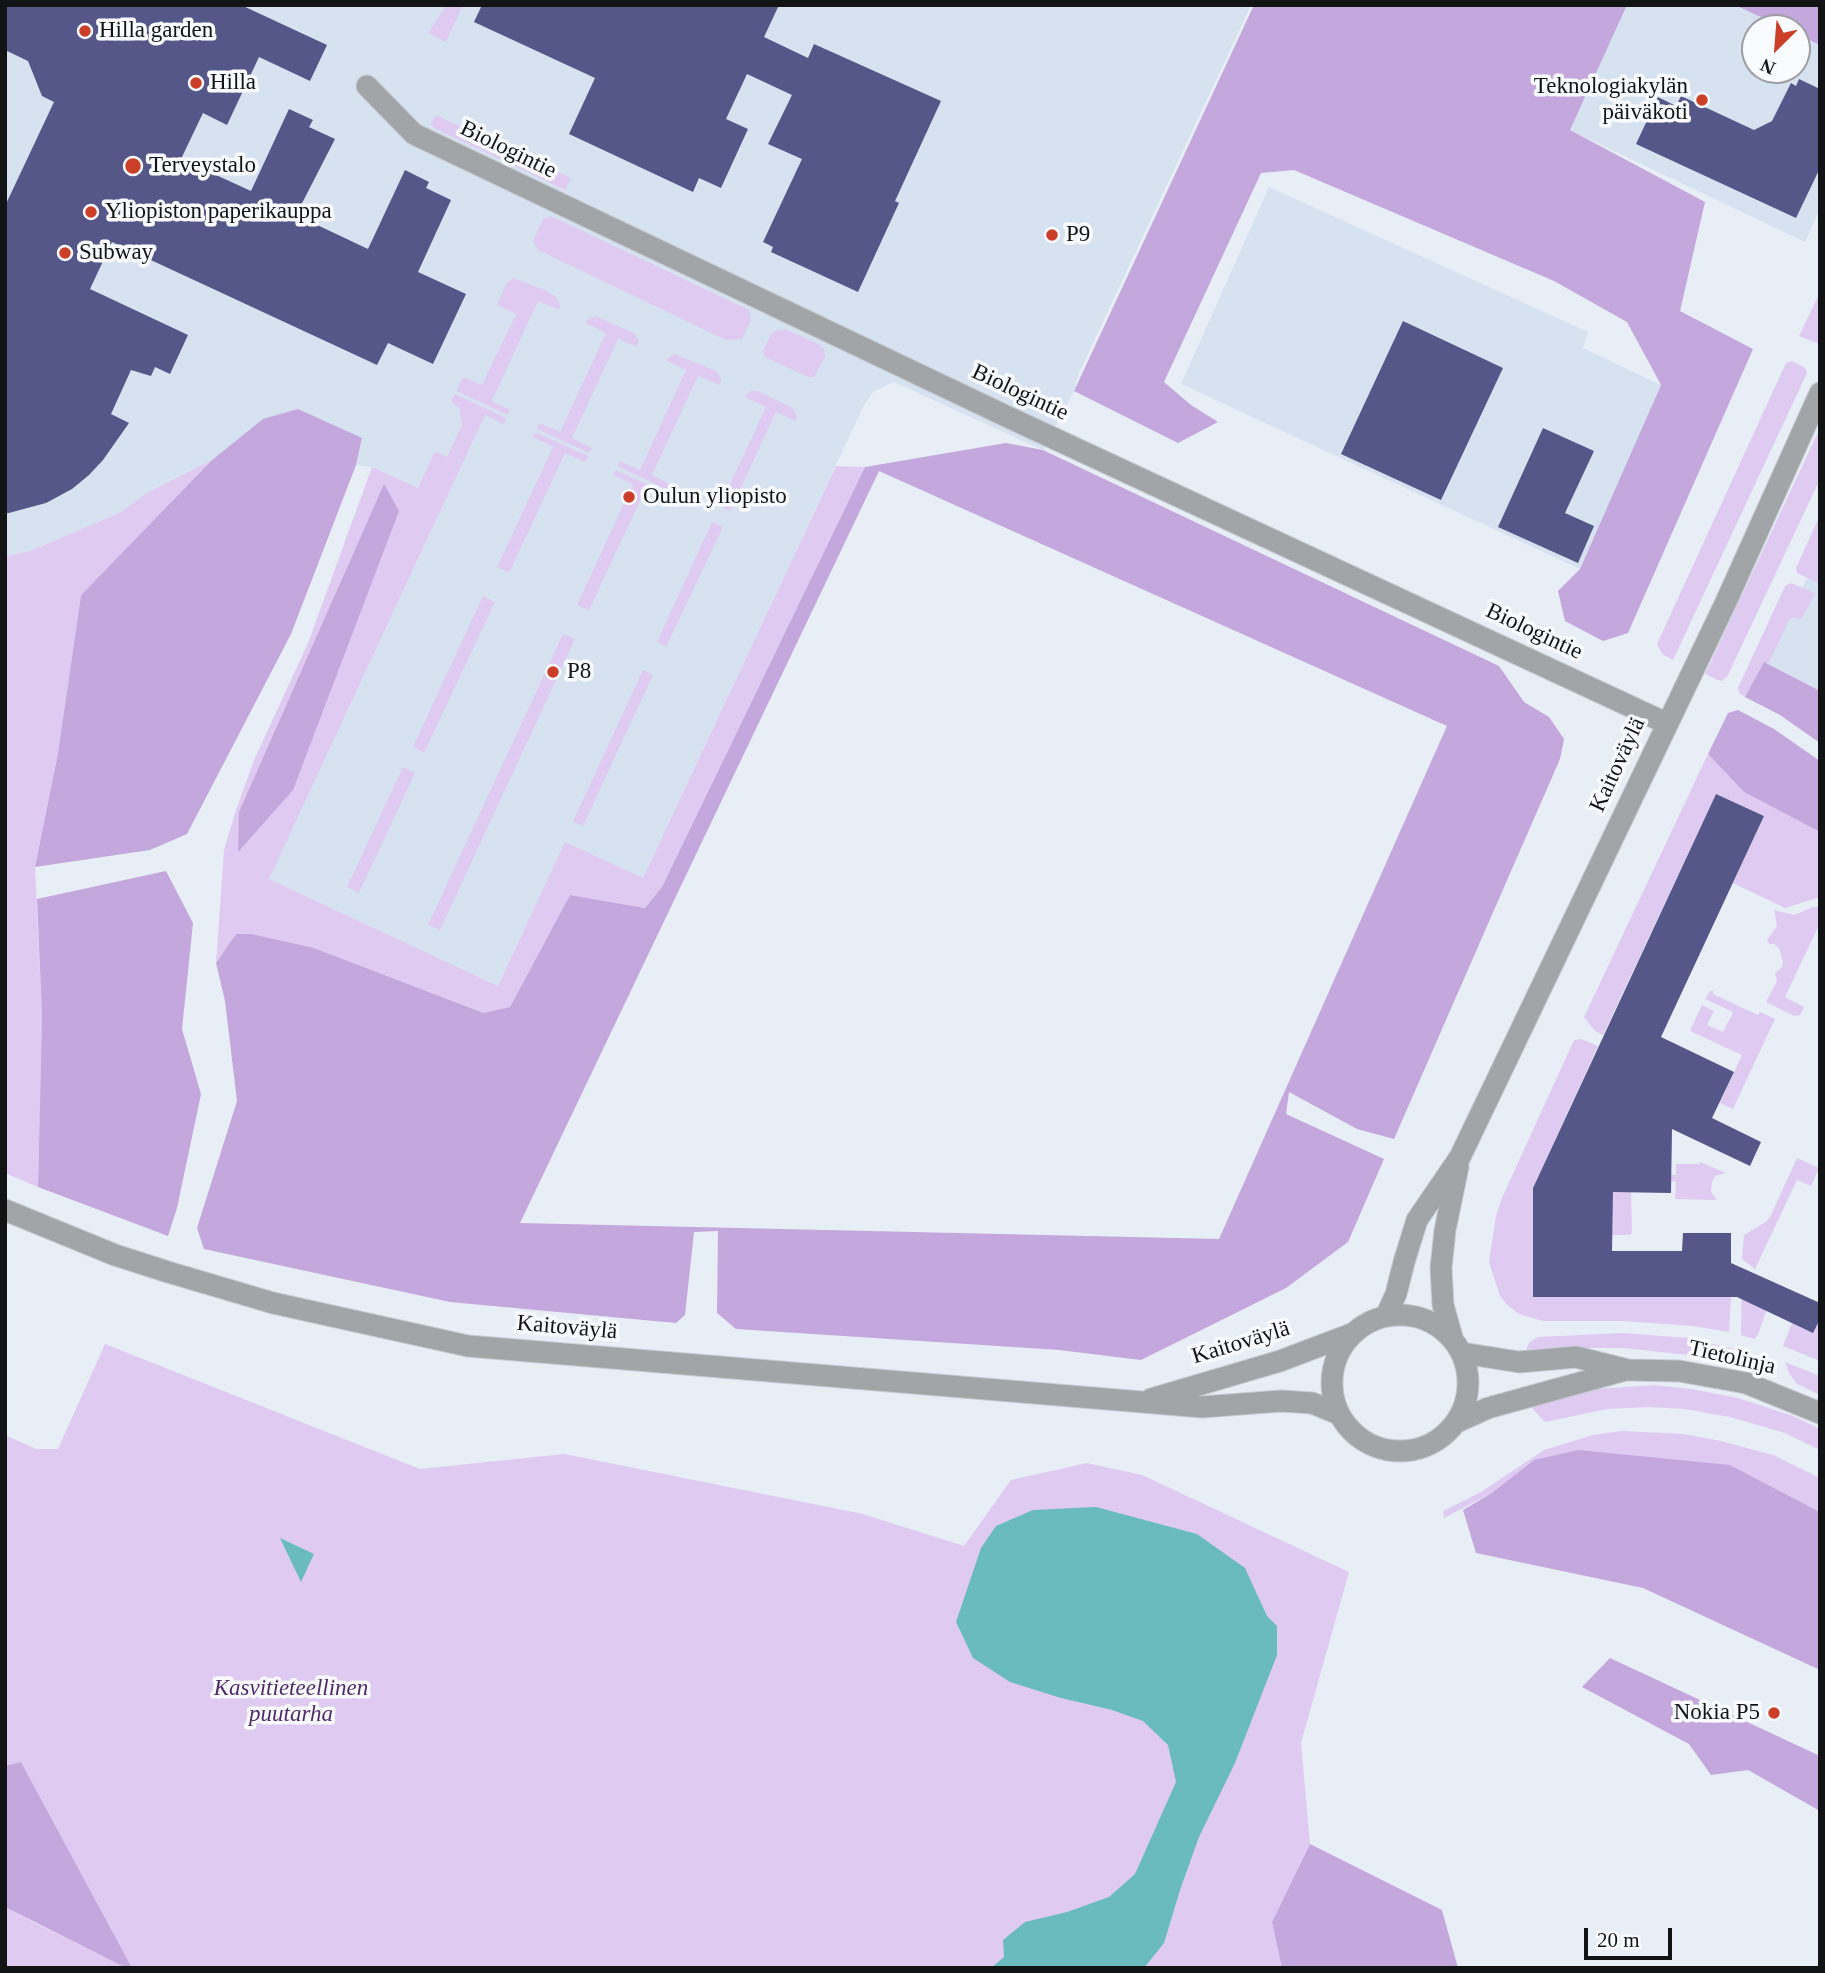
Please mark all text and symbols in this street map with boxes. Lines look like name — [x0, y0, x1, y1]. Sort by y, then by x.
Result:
north arrow — [1741, 14, 1811, 84]
place label: Hilla garden — [99, 17, 213, 45]
marker: Hilla garden — [77, 23, 93, 39]
text: N — [1757, 54, 1778, 79]
place label: Hilla — [210, 69, 256, 97]
place label: Teknologiakylän päiväkoti — [1534, 73, 1688, 127]
marker: Hilla — [188, 75, 204, 91]
marker: Teknologiakylän päiväkoti — [1694, 92, 1710, 108]
street label: Biologintie — [455, 115, 561, 185]
place label: Terveystalo — [149, 152, 256, 180]
marker: Terveystalo — [123, 156, 143, 176]
place label: Yliopiston paperikauppa — [105, 198, 332, 226]
marker: Yliopiston paperikauppa — [83, 204, 99, 220]
place label: P9 — [1066, 221, 1090, 249]
marker: P9 — [1044, 227, 1060, 243]
place label: Subway — [79, 239, 153, 267]
marker: Subway — [57, 245, 73, 261]
street label: Biologintie — [967, 359, 1073, 427]
place label: Oulun yliopisto — [643, 483, 787, 511]
marker: Oulun yliopisto — [621, 489, 637, 505]
street label: Biologintie — [1481, 598, 1587, 666]
place label: P8 — [567, 658, 591, 686]
marker: P8 — [545, 664, 561, 680]
street label: Kaitoväylä — [1584, 713, 1652, 817]
street label: Kaitoväylä — [516, 1310, 618, 1346]
street label: Kaitoväylä — [1189, 1315, 1293, 1371]
street label: Tietolinja — [1686, 1335, 1778, 1381]
park label: Kasvitieteellinen puutarha — [214, 1675, 368, 1729]
place label: Nokia P5 — [1674, 1699, 1760, 1727]
marker: Nokia P5 — [1766, 1705, 1782, 1721]
scale bar — [1587, 1913, 1674, 1957]
text: 20 m — [1597, 1928, 1640, 1952]

